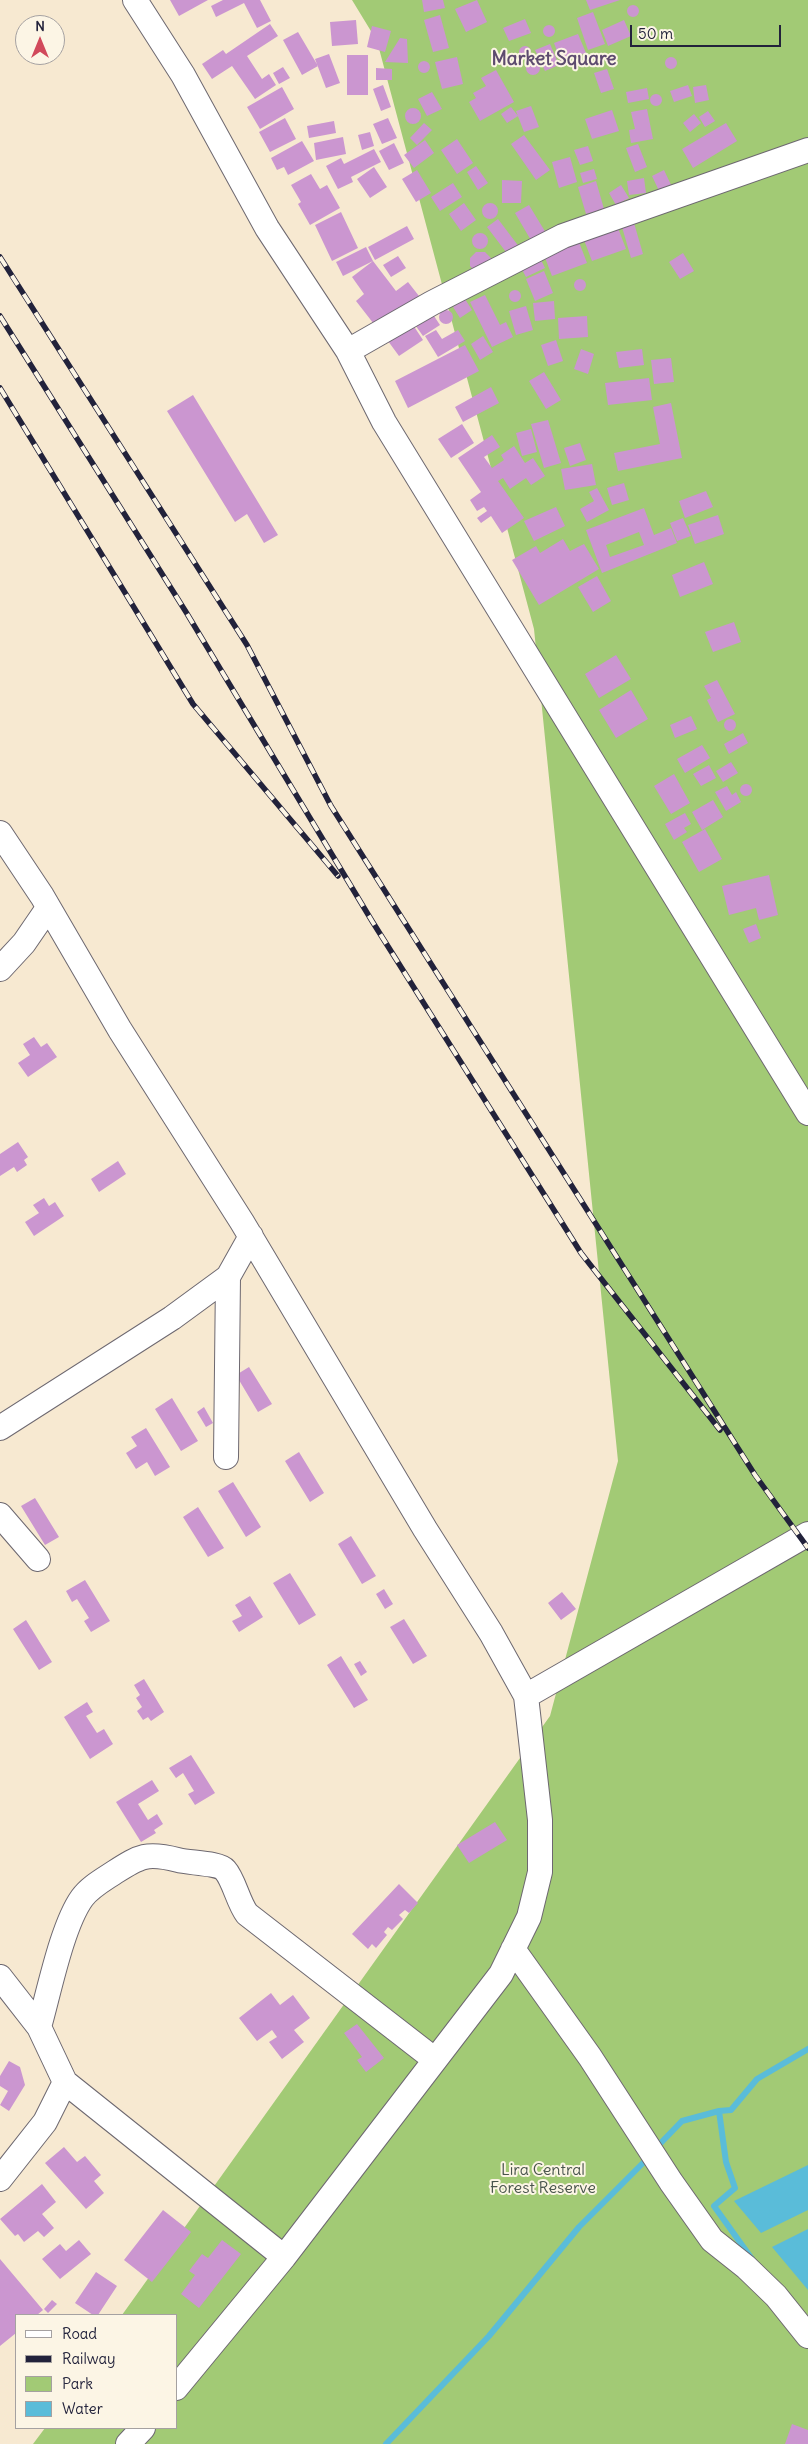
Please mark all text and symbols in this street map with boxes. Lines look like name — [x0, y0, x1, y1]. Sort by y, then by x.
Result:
north arrow — [15, 15, 65, 65]
scale bar — [633, 15, 784, 47]
text: N — [35, 17, 45, 35]
text: 50 m — [638, 24, 673, 43]
district label: Market Square — [492, 49, 616, 71]
park label: Lira Central Forest Reserve — [490, 2160, 596, 2198]
legend — [15, 2314, 178, 2429]
text: Road — [62, 2324, 97, 2343]
text: Railway — [62, 2349, 116, 2368]
text: Park — [62, 2374, 93, 2393]
text: Water — [62, 2399, 103, 2418]

